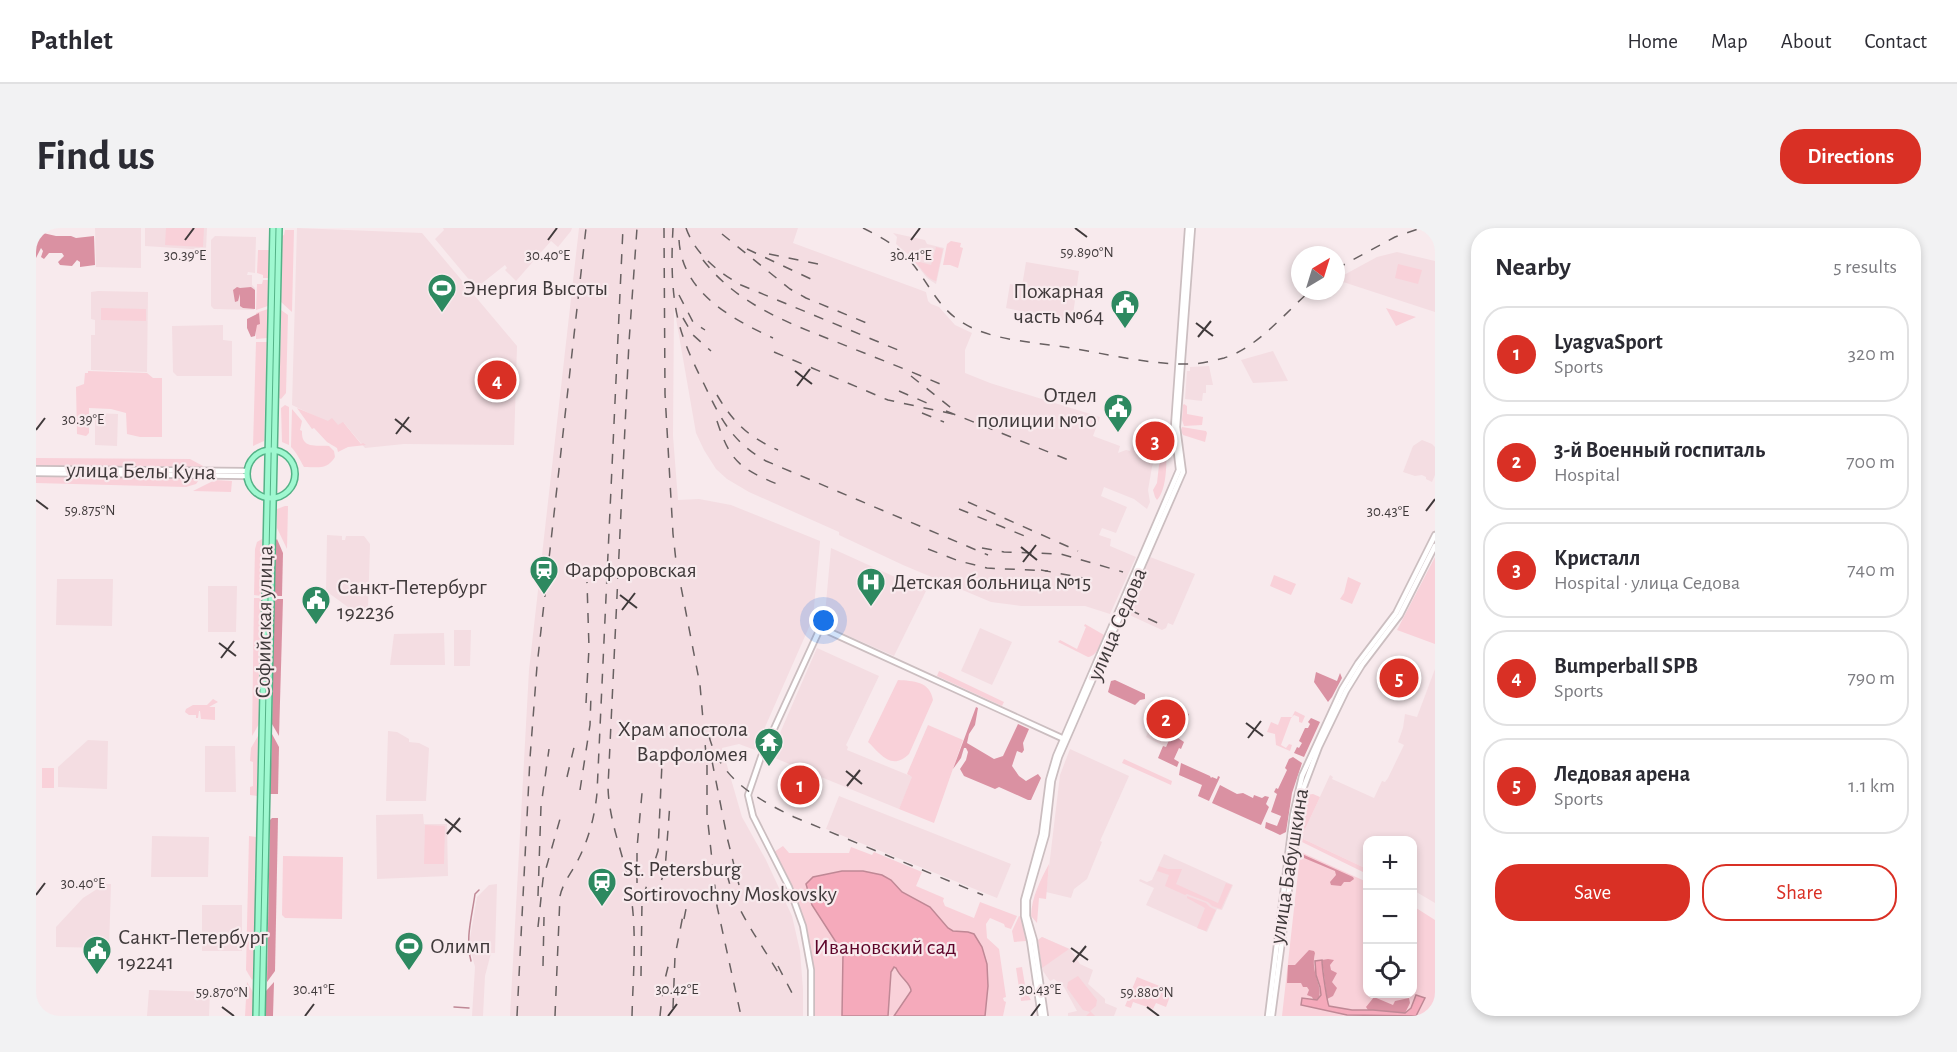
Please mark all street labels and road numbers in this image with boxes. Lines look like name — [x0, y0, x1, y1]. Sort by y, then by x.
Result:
street label: улица Белы Куна — [65, 459, 216, 483]
street label: Софийская улица — [252, 545, 276, 699]
street label: улица Седова — [1083, 565, 1151, 684]
street label: улица Бабушкина — [1266, 787, 1312, 946]

